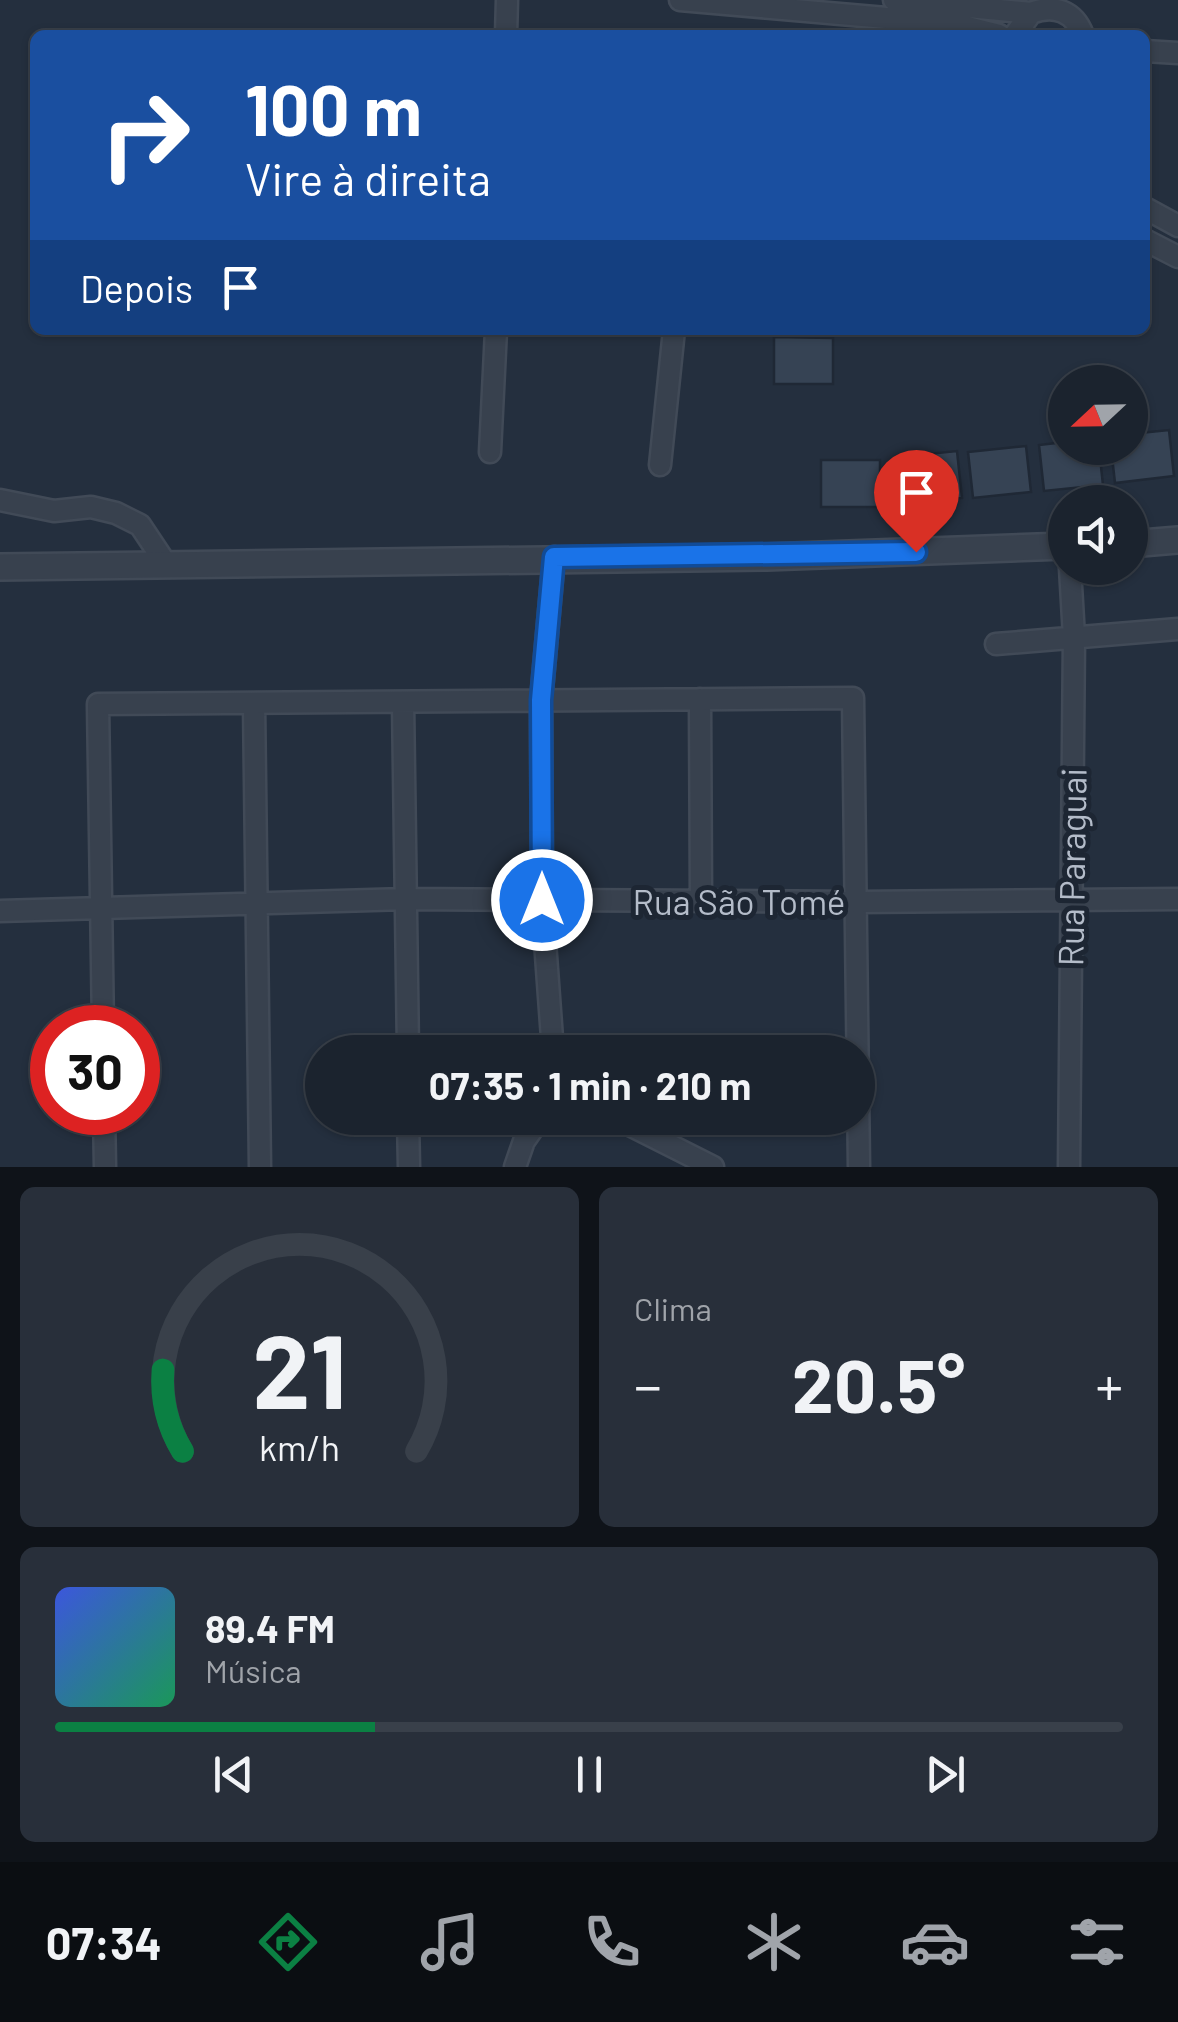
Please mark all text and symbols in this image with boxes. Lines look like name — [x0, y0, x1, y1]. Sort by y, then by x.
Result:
text: 100 m — [245, 66, 422, 150]
icon: right — [80, 70, 210, 200]
text: Vire à direita — [245, 151, 491, 205]
icon: arrive — [213, 260, 268, 315]
text: Depois — [80, 265, 193, 311]
north arrow — [1048, 365, 1148, 465]
map controls — [1048, 365, 1148, 585]
pin — [874, 450, 959, 553]
icon: arrive — [889, 465, 944, 520]
button: sound — [1048, 485, 1148, 585]
street label: Rua Paraguai — [1048, 767, 1094, 967]
position arrow — [490, 848, 594, 952]
street label: Rua São Tomé — [632, 880, 846, 922]
speed limit sign: 30 — [30, 1005, 160, 1135]
text: 07:35 · 1 min · 210 m — [429, 1062, 751, 1108]
text: Clima — [634, 1289, 712, 1327]
text: 21 — [252, 1305, 347, 1430]
text: 20.5° — [792, 1338, 965, 1428]
text: − — [634, 1351, 662, 1417]
text: + — [1095, 1351, 1123, 1417]
text: km/h — [259, 1425, 340, 1468]
text: 89.4 FM — [205, 1605, 335, 1651]
text: Música — [205, 1651, 302, 1689]
icon: previous — [206, 1747, 261, 1802]
icon: pause — [562, 1747, 617, 1802]
icon: next — [918, 1747, 973, 1802]
icon: directions — [253, 1907, 323, 1977]
icon: music — [415, 1907, 485, 1977]
icon: phone — [577, 1907, 647, 1977]
icon: climate — [739, 1907, 809, 1977]
icon: car — [900, 1907, 970, 1977]
icon: filters — [1062, 1907, 1132, 1977]
text: 07:34 — [46, 1915, 162, 1969]

